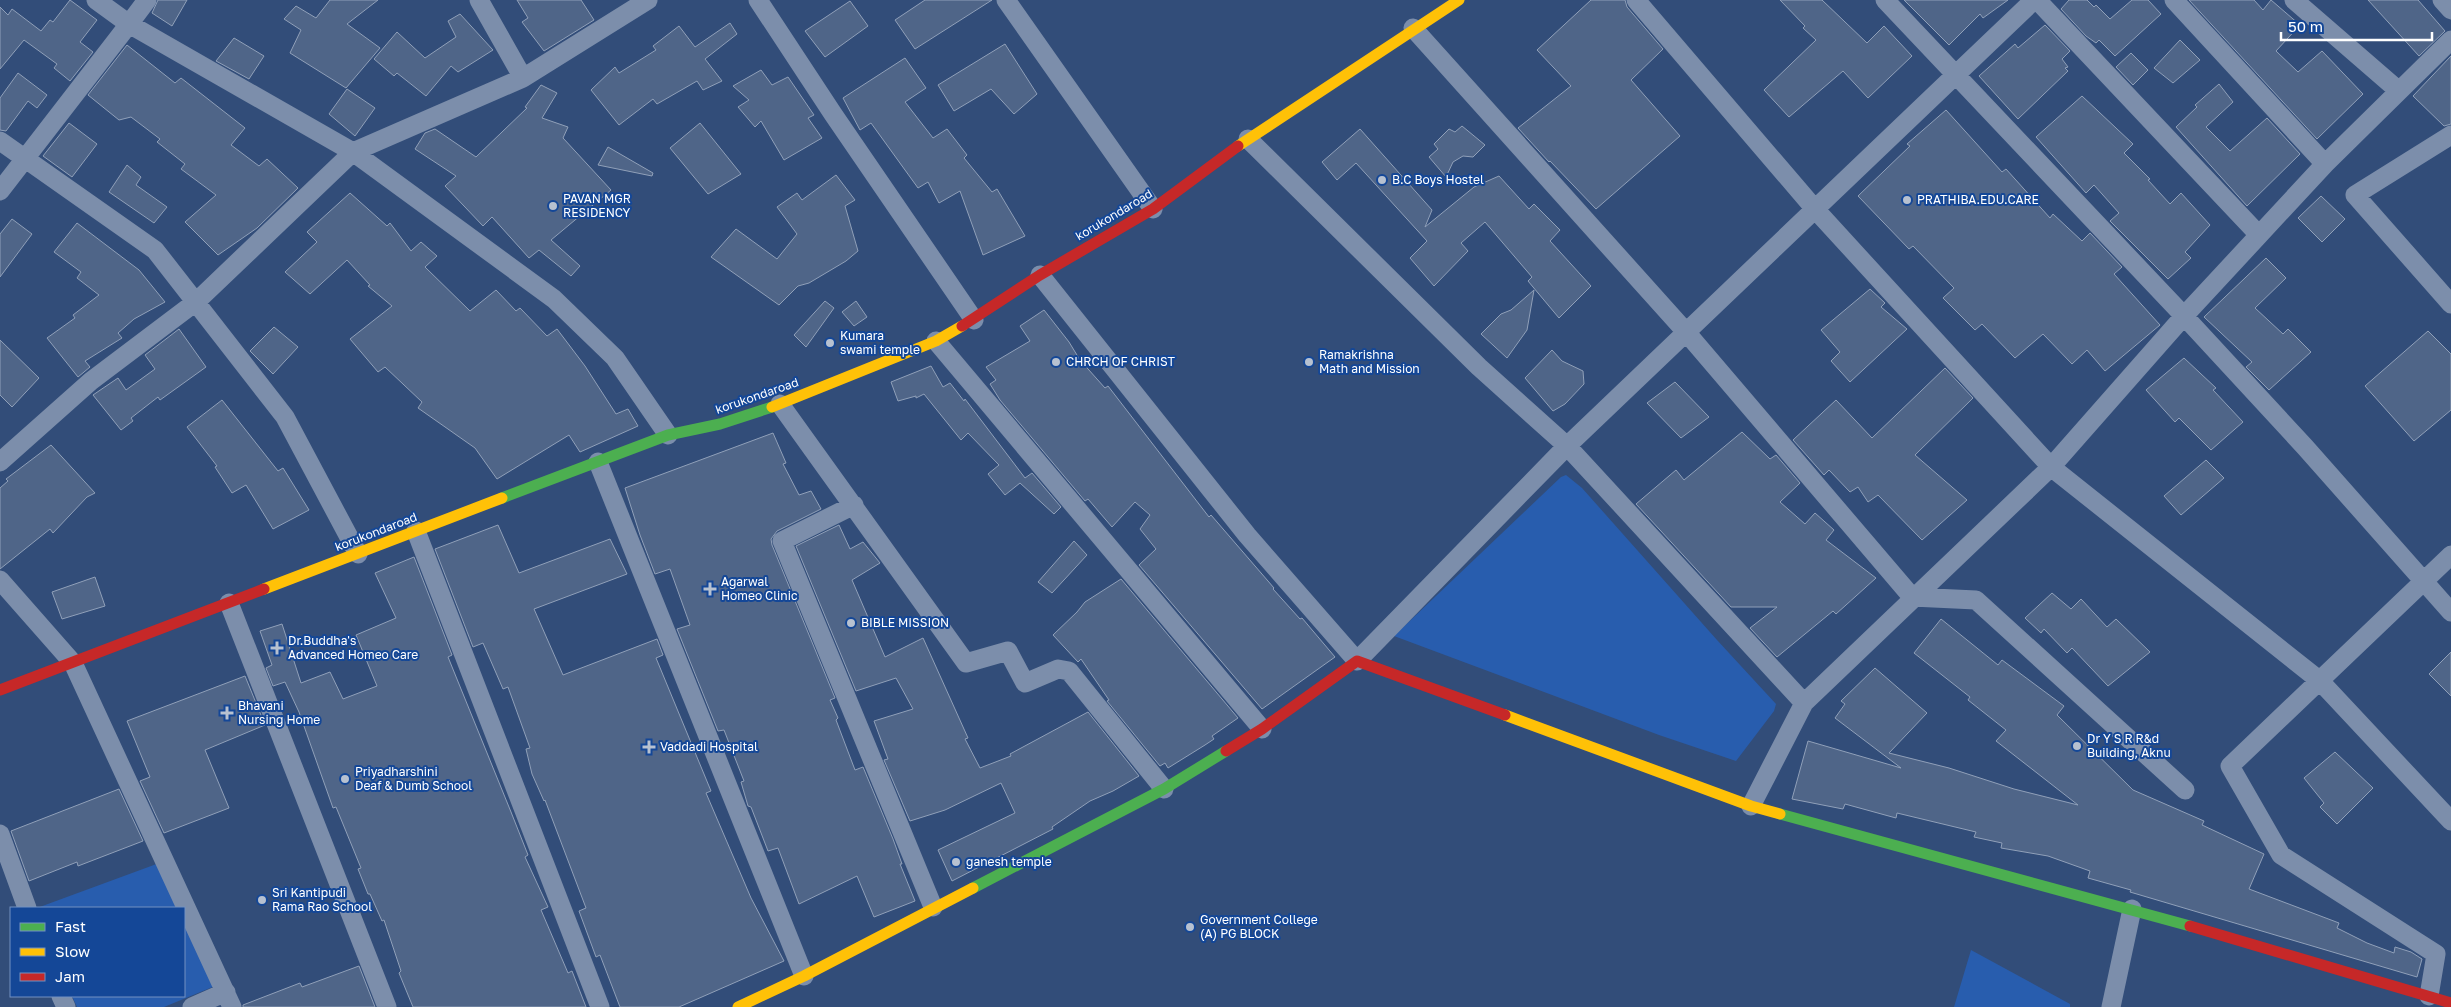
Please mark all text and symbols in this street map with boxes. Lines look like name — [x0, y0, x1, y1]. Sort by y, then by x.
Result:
scale bar — [2281, 10, 2432, 42]
text: 50 m — [2288, 17, 2323, 35]
place label: B.C Boys Hostel — [1392, 172, 1484, 187]
marker: B.C Boys Hostel — [1376, 174, 1388, 186]
street label: korukondaroad — [1073, 186, 1155, 243]
place label: PAVAN MGR RESIDENCY — [563, 191, 631, 220]
place label: PRATHIBA.EDU.CARE — [1917, 192, 2039, 207]
marker: PRATHIBA.EDU.CARE — [1901, 194, 1913, 206]
marker: PAVAN MGR RESIDENCY — [547, 200, 559, 212]
place label: Kumara swami temple — [840, 328, 920, 357]
marker: Kumara swami temple — [824, 337, 836, 349]
place label: Ramakrishna Math and Mission — [1319, 347, 1420, 376]
place label: CHRCH OF CHRIST — [1066, 354, 1176, 369]
marker: CHRCH OF CHRIST — [1050, 356, 1062, 368]
marker: Ramakrishna Math and Mission — [1303, 356, 1315, 368]
street label: korukondaroad — [713, 374, 800, 417]
street label: korukondaroad — [333, 509, 419, 554]
place label: Agarwal Homeo Clinic — [721, 574, 798, 603]
marker: Agarwal Homeo Clinic — [703, 582, 717, 596]
place label: BIBLE MISSION — [861, 615, 949, 630]
marker: BIBLE MISSION — [845, 617, 857, 629]
place label: Dr.Buddha's Advanced Homeo Care — [288, 633, 418, 662]
marker: Dr.Buddha's Advanced Homeo Care — [270, 641, 284, 655]
place label: Bhavani Nursing Home — [238, 698, 320, 727]
marker: Bhavani Nursing Home — [220, 706, 234, 720]
place label: Dr Y S R R&d Building, Aknu — [2087, 731, 2171, 760]
place label: Vaddadi Hospital — [660, 739, 758, 754]
marker: Vaddadi Hospital — [642, 740, 656, 754]
marker: Dr Y S R R&d Building, Aknu — [2071, 740, 2083, 752]
place label: Priyadharshini Deaf & Dumb School — [355, 764, 472, 793]
marker: Priyadharshini Deaf & Dumb School — [339, 773, 351, 785]
place label: ganesh temple — [966, 854, 1052, 869]
marker: ganesh temple — [950, 856, 962, 868]
place label: Sri Kantipudi Rama Rao School — [272, 885, 372, 914]
marker: Sri Kantipudi Rama Rao School — [256, 894, 268, 906]
legend — [10, 907, 185, 997]
place label: Government College (A) PG BLOCK — [1200, 912, 1318, 941]
text: Fast — [55, 917, 86, 935]
marker: Government College (A) PG BLOCK — [1184, 921, 1196, 933]
text: Slow — [55, 942, 90, 960]
text: Jam — [55, 967, 85, 985]

